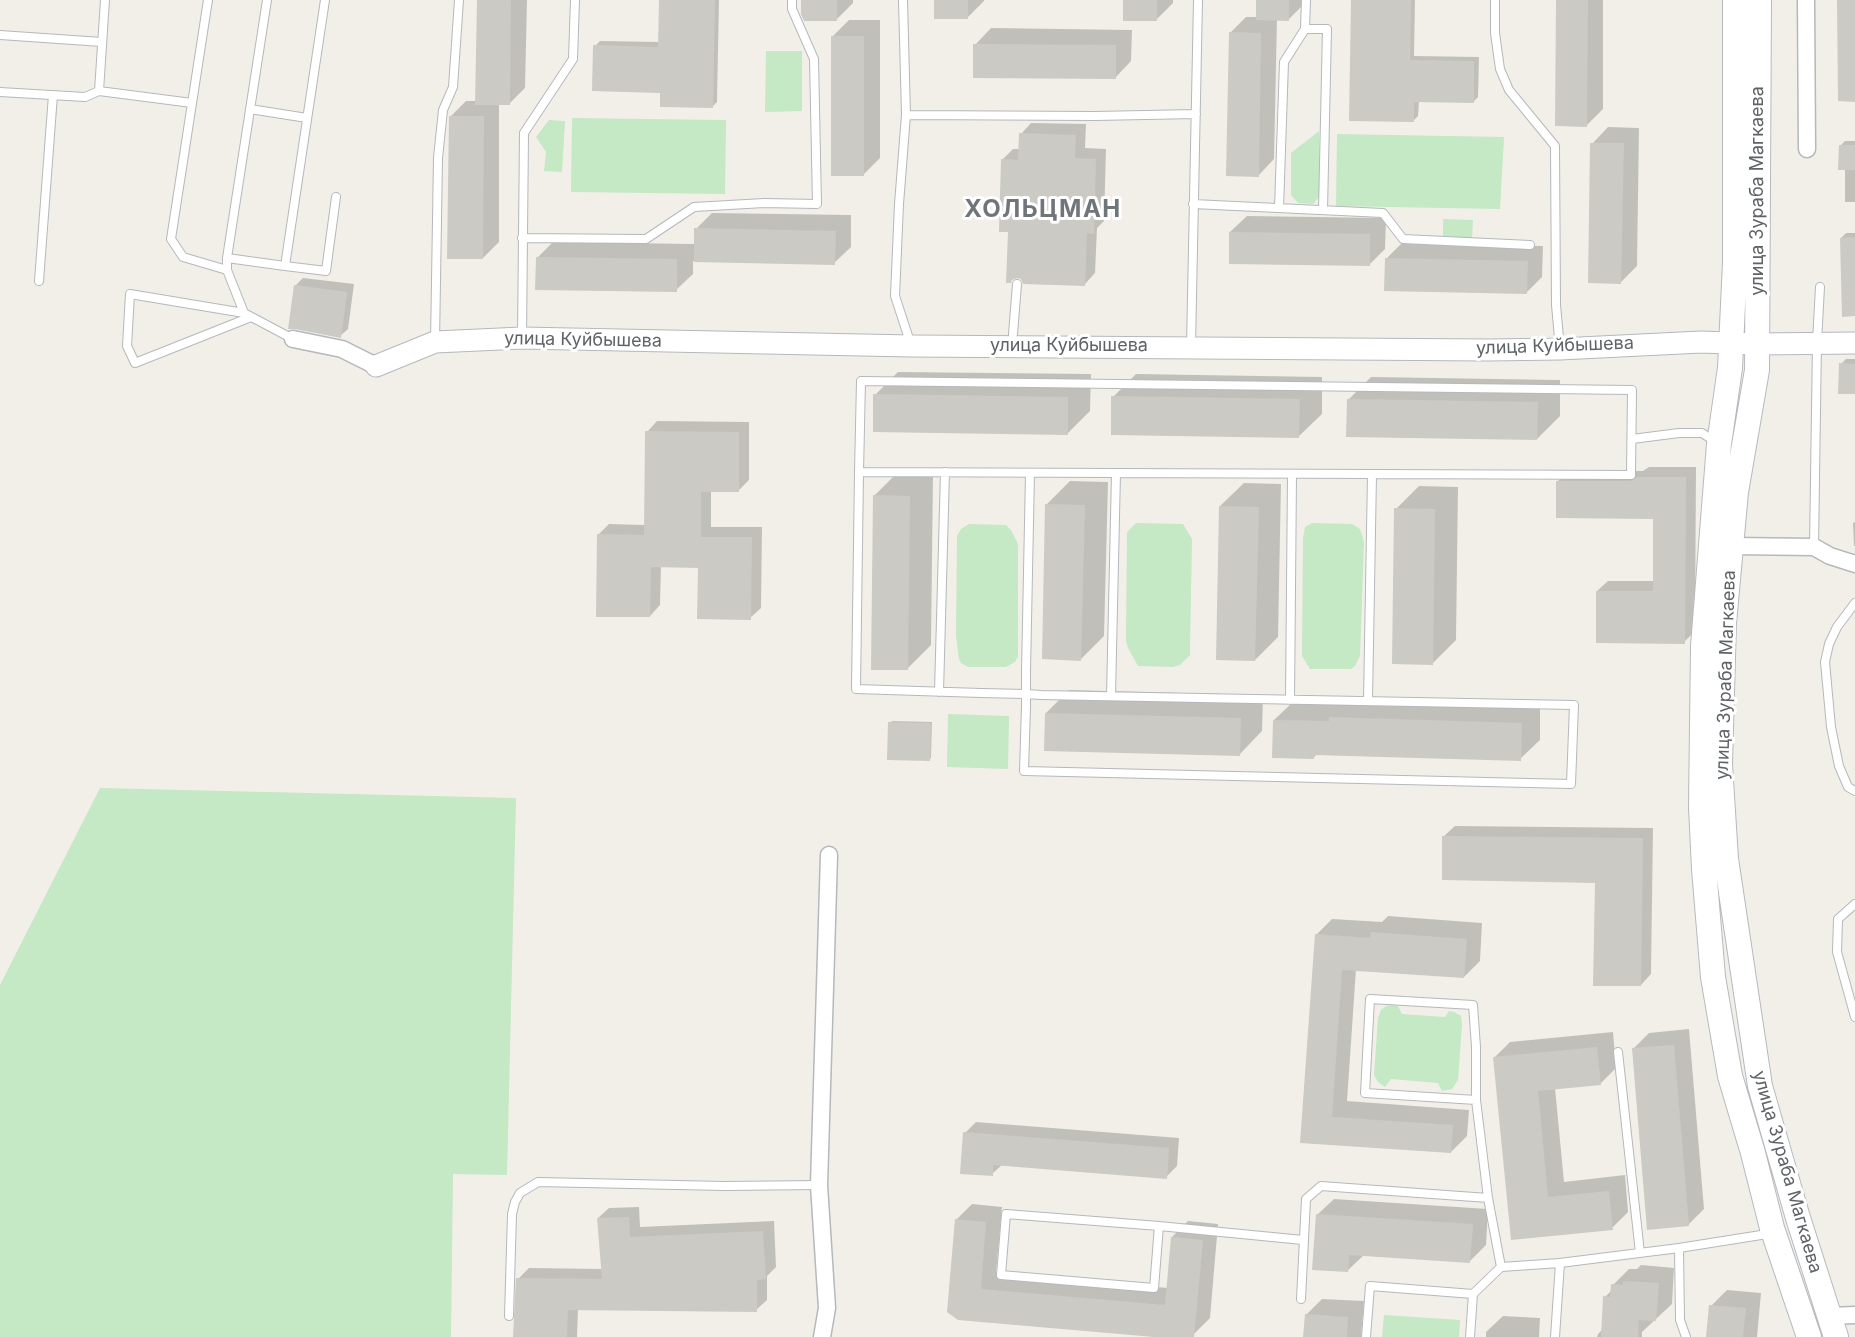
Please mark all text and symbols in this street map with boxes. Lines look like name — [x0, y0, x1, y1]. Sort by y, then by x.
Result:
street label: улица Зураба Магкаева — [1747, 86, 1769, 296]
district label: ХОЛЬЦМАН — [964, 196, 1122, 224]
street label: улица Куйбышева — [504, 328, 662, 352]
street label: улица Куйбышева — [1476, 332, 1634, 360]
street label: улица Куйбышева — [990, 335, 1148, 357]
street label: улица Зураба Магкаева — [1712, 570, 1740, 780]
street label: улица Зураба Магкаева — [1748, 1068, 1826, 1276]

